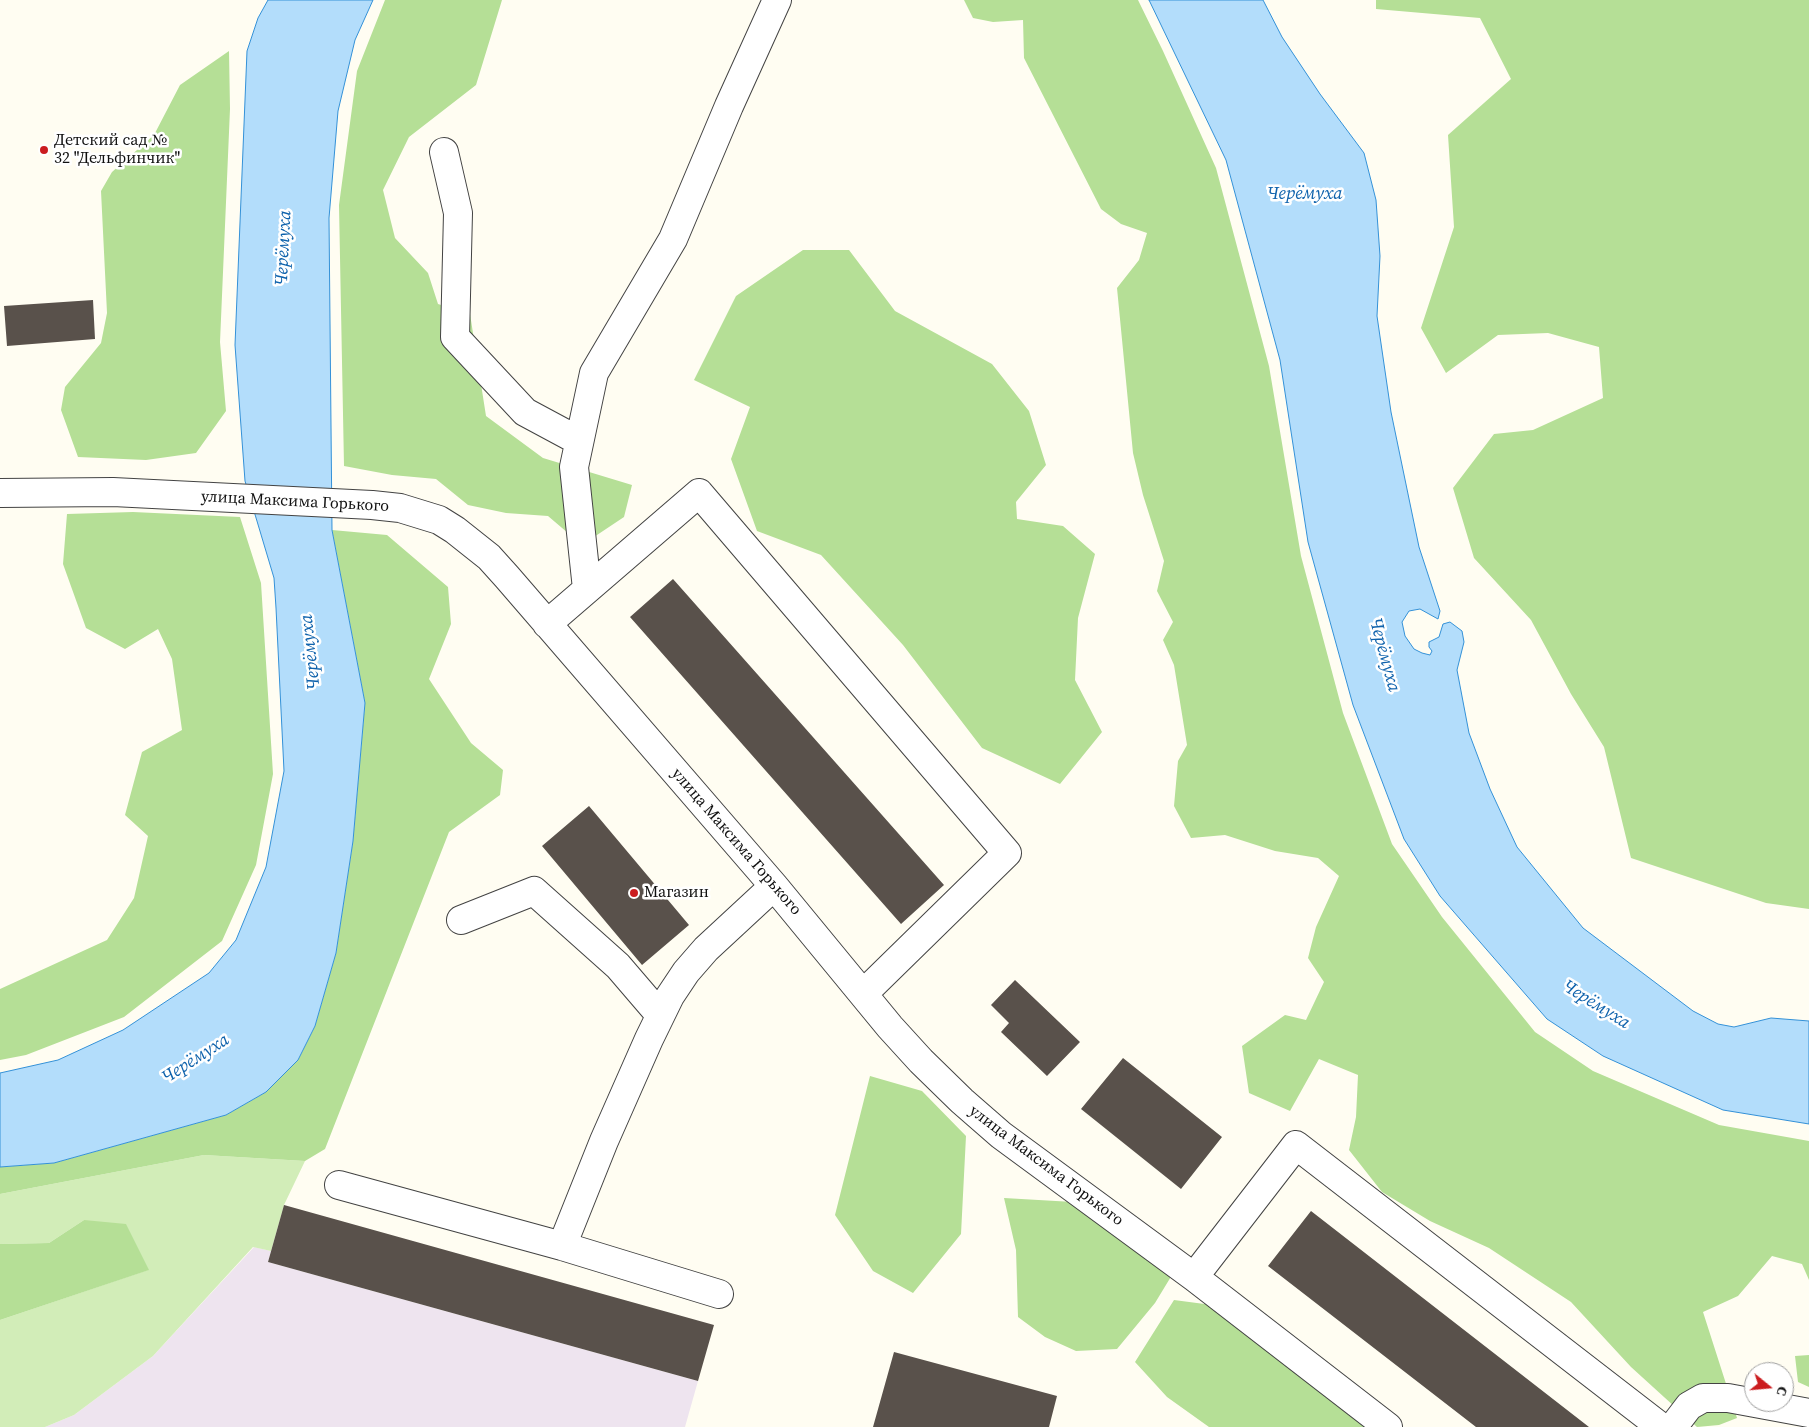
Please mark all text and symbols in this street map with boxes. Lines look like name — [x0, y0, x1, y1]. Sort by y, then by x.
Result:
place label: Детский сад № 32 "Дельфинчик" — [54, 131, 180, 169]
marker: Детский сад № 32 "Дельфинчик" — [38, 144, 50, 156]
water label: Черёмуха — [1267, 183, 1343, 205]
water label: Черёмуха — [271, 210, 297, 286]
street label: улица Максима Горького — [200, 487, 390, 517]
water label: Черёмуха — [296, 613, 326, 691]
water label: Черёмуха — [1364, 616, 1404, 694]
street label: улица Максима Горького — [667, 765, 805, 919]
place label: Магазин — [644, 883, 709, 903]
marker: Магазин — [628, 887, 640, 899]
water label: Черёмуха — [1558, 976, 1634, 1034]
water label: Черёмуха — [158, 1029, 234, 1089]
street label: улица Максима Горького — [965, 1102, 1127, 1230]
north arrow — [1744, 1362, 1794, 1412]
text: С — [1772, 1384, 1793, 1398]

